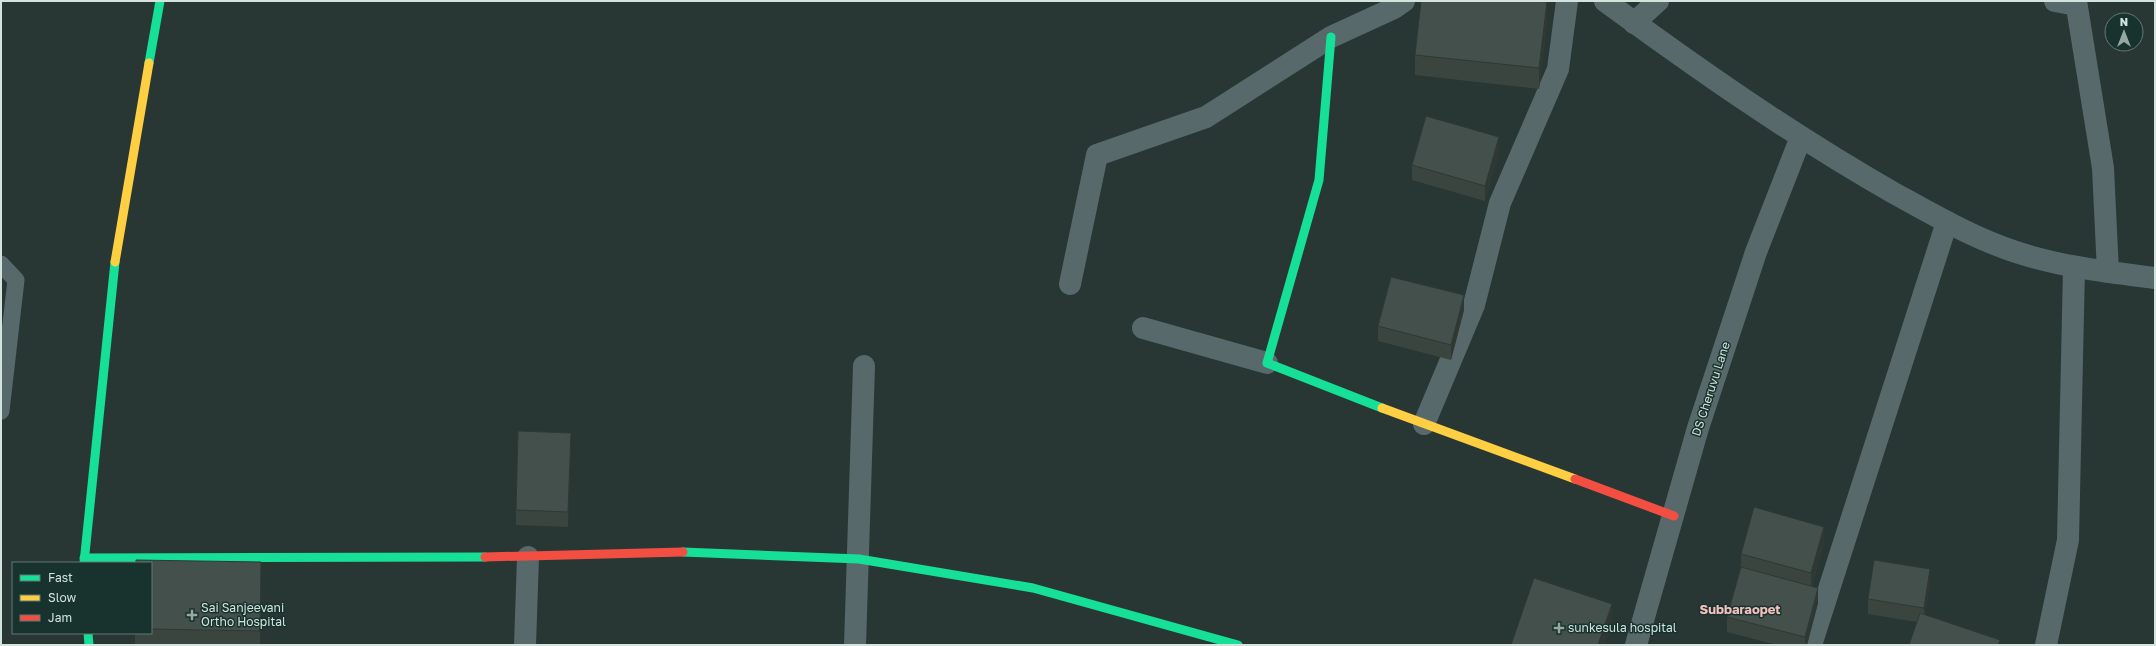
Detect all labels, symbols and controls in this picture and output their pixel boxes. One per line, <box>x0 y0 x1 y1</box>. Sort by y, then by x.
north arrow <box>2104 12 2144 52</box>
text: N <box>2120 15 2128 28</box>
street label: DS Cheruvu Lane <box>1688 340 1733 438</box>
legend <box>12 562 152 634</box>
text: Fast <box>48 570 73 585</box>
text: Slow <box>48 590 76 605</box>
place label: Sai Sanjeevani Ortho Hospital <box>201 600 286 629</box>
district label: Subbaraopet <box>1700 601 1781 617</box>
marker: Sai Sanjeevani Ortho Hospital <box>186 609 198 621</box>
text: Jam <box>48 610 72 625</box>
place label: sunkesula hospital <box>1568 620 1677 635</box>
marker: sunkesula hospital <box>1553 622 1565 634</box>

